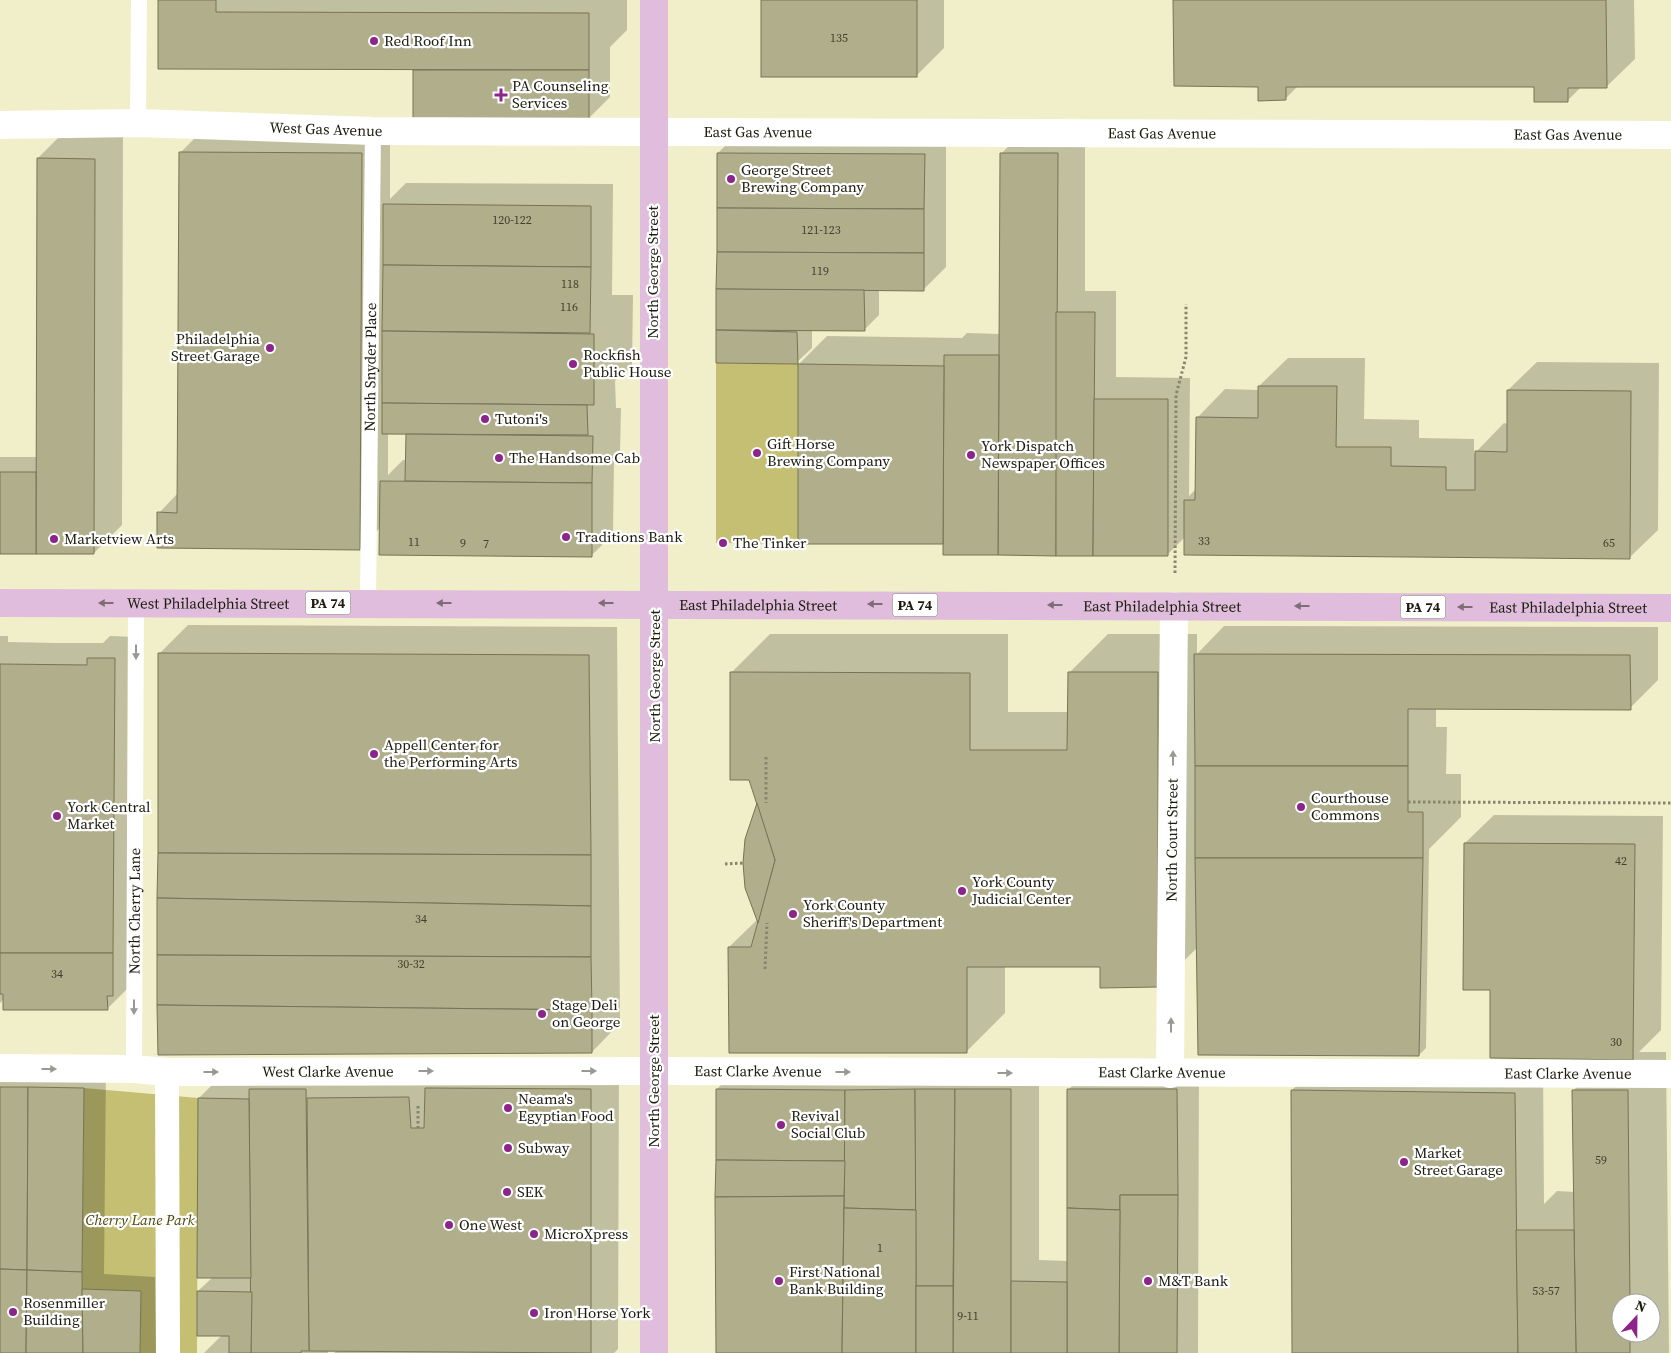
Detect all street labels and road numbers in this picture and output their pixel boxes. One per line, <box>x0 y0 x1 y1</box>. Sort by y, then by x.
street label: West Gas Avenue <box>269 116 383 141</box>
street label: East Gas Avenue <box>703 121 813 142</box>
street label: East Gas Avenue <box>1107 122 1217 144</box>
street label: East Gas Avenue <box>1513 124 1623 145</box>
street label: North George Street <box>642 205 663 338</box>
street label: North Snyder Place <box>359 302 381 431</box>
street label: West Philadelphia Street <box>127 592 289 614</box>
road number: PA 74 <box>306 592 350 614</box>
street label: East Philadelphia Street <box>679 594 837 616</box>
road number: PA 74 <box>892 594 938 616</box>
street label: East Philadelphia Street <box>1083 595 1241 617</box>
road number: PA 74 <box>1400 596 1446 618</box>
street label: East Philadelphia Street <box>1489 596 1647 618</box>
street label: North George Street <box>644 609 665 742</box>
street label: North Court Street <box>1160 778 1183 902</box>
street label: North Cherry Lane <box>123 847 145 974</box>
street label: North George Street <box>643 1014 664 1147</box>
street label: East Clarke Avenue <box>694 1060 822 1081</box>
street label: West Clarke Avenue <box>262 1061 394 1082</box>
street label: East Clarke Avenue <box>1098 1061 1226 1083</box>
street label: East Clarke Avenue <box>1504 1063 1632 1084</box>

